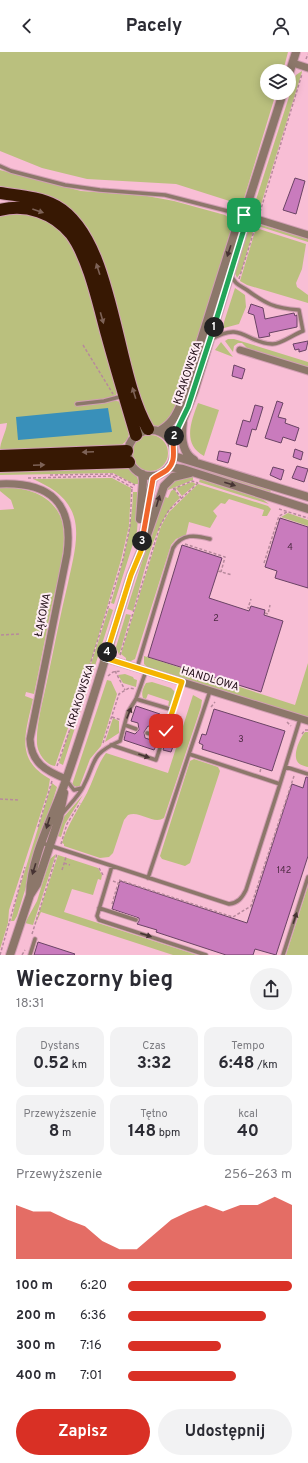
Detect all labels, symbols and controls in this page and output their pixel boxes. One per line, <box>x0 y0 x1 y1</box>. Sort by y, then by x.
icon: back <box>16 15 38 37</box>
text: Pacely <box>126 15 182 38</box>
icon: person <box>270 15 292 37</box>
map controls <box>260 64 296 100</box>
button: layers <box>260 64 296 100</box>
pin <box>227 198 261 232</box>
icon: arrive <box>233 204 255 226</box>
one-way arrow <box>33 209 45 215</box>
one-way arrow <box>226 245 232 257</box>
one-way arrow <box>95 262 101 274</box>
one-way arrow <box>99 312 105 324</box>
pin: 1 <box>204 317 224 337</box>
text: 1 <box>212 320 216 334</box>
street label: KRAKOWSKA <box>171 339 205 407</box>
one-way arrow <box>131 387 137 399</box>
pin: 2 <box>164 426 184 446</box>
text: 2 <box>171 429 177 443</box>
one-way arrow <box>82 449 94 456</box>
one-way arrow <box>33 462 46 468</box>
one-way arrow <box>224 481 236 487</box>
one-way arrow <box>155 495 161 507</box>
pin: 3 <box>132 531 152 551</box>
text: 3 <box>139 534 145 548</box>
house number: 4 <box>287 542 293 553</box>
street label: ŁĄKOWA <box>32 592 54 638</box>
house number: 2 <box>213 613 219 624</box>
pin: 4 <box>97 642 117 662</box>
text: 4 <box>103 645 111 659</box>
street label: KRAKOWSKA <box>64 662 98 730</box>
street label: HANDLOWA <box>179 664 241 694</box>
one-way arrow <box>126 708 132 719</box>
pin <box>149 714 183 748</box>
icon: check <box>155 720 177 742</box>
house number: 3 <box>238 734 244 745</box>
one-way arrow <box>139 753 151 759</box>
one-way arrow <box>45 818 51 830</box>
one-way arrow <box>31 863 37 875</box>
house number: 142 <box>277 865 291 876</box>
one-way arrow <box>292 912 298 924</box>
one-way arrow <box>140 933 152 939</box>
text: Wieczorny bieg <box>16 967 173 994</box>
button: share <box>250 968 292 1010</box>
text: 18:31 <box>16 996 44 1012</box>
text: Dystans <box>40 1039 80 1053</box>
text: Czas <box>142 1039 166 1053</box>
text: Tempo <box>231 1039 265 1053</box>
text: 0.52 <box>33 1053 69 1075</box>
text: 3:32 <box>137 1053 171 1075</box>
text: 6:48 <box>218 1053 255 1075</box>
text: km <box>69 1058 87 1072</box>
text: /km <box>255 1058 278 1072</box>
text: Przewyższenie <box>23 1107 97 1121</box>
text: Tętno <box>140 1107 168 1121</box>
text: kcal <box>238 1107 258 1121</box>
text: 8 <box>49 1121 59 1143</box>
text: 148 <box>128 1121 156 1143</box>
text: 40 <box>237 1121 259 1143</box>
text: m <box>59 1126 71 1140</box>
text: bpm <box>156 1126 180 1140</box>
text: Przewyższenie <box>16 1167 102 1183</box>
text: 256–263 m <box>224 1167 292 1183</box>
text: 100 m <box>16 1278 53 1294</box>
text: 6:20 <box>80 1278 107 1294</box>
text: 200 m <box>16 1308 56 1324</box>
text: 6:36 <box>80 1308 106 1324</box>
text: 300 m <box>16 1338 55 1354</box>
text: 7:16 <box>80 1338 102 1354</box>
text: 400 m <box>16 1368 56 1384</box>
text: 7:01 <box>80 1368 102 1384</box>
button: Zapisz <box>16 1409 150 1455</box>
button: Udostępnij <box>158 1409 292 1455</box>

